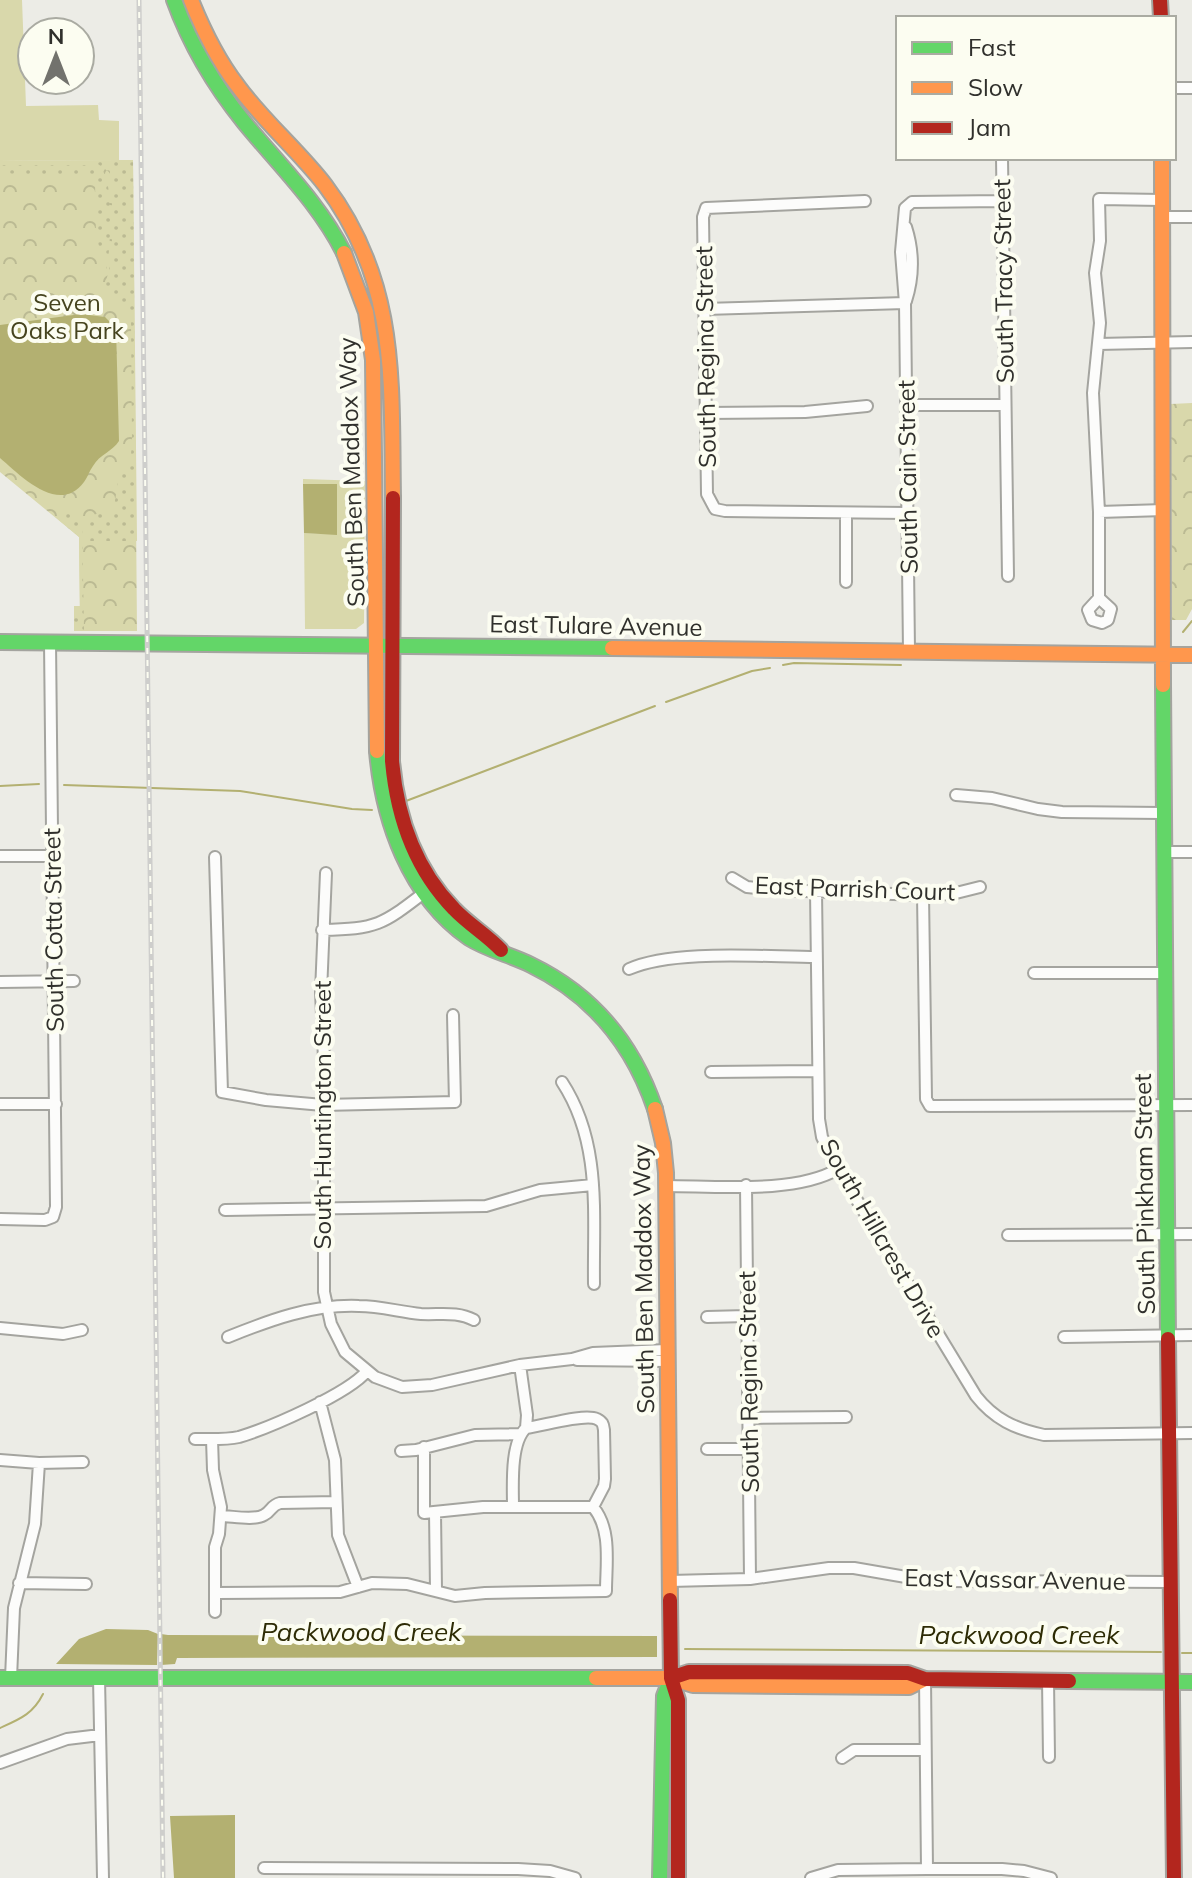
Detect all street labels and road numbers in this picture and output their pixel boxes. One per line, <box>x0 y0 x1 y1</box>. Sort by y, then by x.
street label: South Tracy Street <box>986 179 1020 383</box>
street label: South Regina Street <box>688 246 722 468</box>
street label: South Ben Maddox Way <box>331 337 371 607</box>
street label: South Cain Street <box>890 380 924 574</box>
street label: East Tulare Avenue <box>489 608 703 642</box>
street label: South Cotta Street <box>36 828 70 1032</box>
street label: East Parrish Court <box>754 870 956 906</box>
street label: South Huntington Street <box>307 981 337 1249</box>
street label: South Pinkham Street <box>1127 1073 1161 1315</box>
street label: South Hillcrest Drive <box>814 1133 952 1343</box>
street label: South Ben Maddox Way <box>626 1144 660 1414</box>
street label: South Regina Street <box>731 1271 765 1493</box>
street label: East Vassar Avenue <box>904 1562 1126 1596</box>

